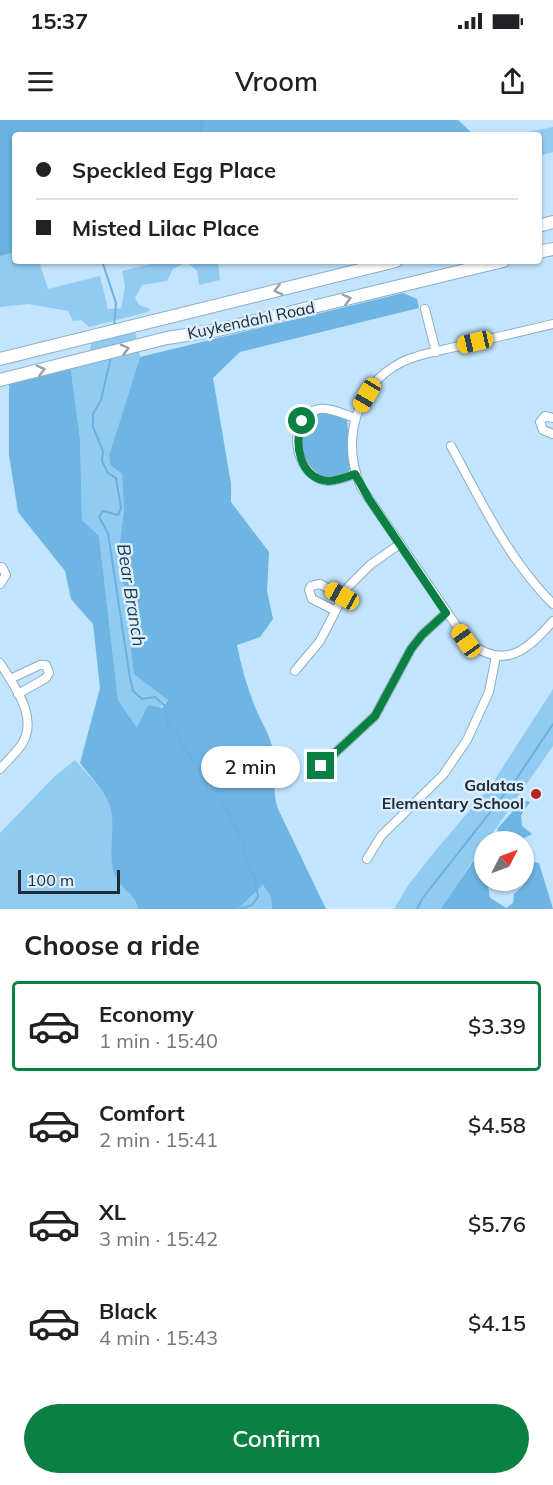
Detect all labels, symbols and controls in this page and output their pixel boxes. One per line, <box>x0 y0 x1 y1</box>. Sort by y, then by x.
text: 15:37 <box>30 7 88 35</box>
text: Vroom <box>235 64 318 98</box>
icon: menu <box>24 65 57 98</box>
icon: share <box>496 65 529 98</box>
text: Speckled Egg Place <box>72 156 276 184</box>
text: Misted Lilac Place <box>72 214 259 242</box>
one-way arrow <box>273 282 283 295</box>
one-way arrow <box>342 293 352 306</box>
street label: Kuykendahl Road <box>186 297 316 343</box>
car <box>455 329 495 355</box>
one-way arrow <box>119 343 129 356</box>
one-way arrow <box>36 364 46 377</box>
car <box>350 375 384 415</box>
route start <box>288 407 315 434</box>
water label: Bear Branch <box>112 542 151 648</box>
car <box>322 579 362 613</box>
car <box>448 621 484 661</box>
callout: 2 min <box>201 745 300 787</box>
route end <box>307 752 334 779</box>
text: 2 min <box>225 754 276 779</box>
place label: Galatas Elementary School <box>382 775 524 813</box>
marker: Galatas Elementary School <box>529 787 543 801</box>
north arrow <box>474 831 534 891</box>
map controls <box>474 831 534 891</box>
scale bar <box>18 867 120 894</box>
text: 100 m <box>27 870 74 890</box>
text: Choose a ride <box>24 928 200 962</box>
icon: car <box>27 999 81 1053</box>
text: Economy <box>99 1000 194 1028</box>
text: $3.39 <box>468 1012 526 1040</box>
text: 1 min · 15:40 <box>99 1028 218 1053</box>
icon: car <box>27 1098 81 1152</box>
text: Comfort <box>99 1099 185 1127</box>
text: $4.58 <box>468 1111 526 1139</box>
text: 2 min · 15:41 <box>99 1127 218 1152</box>
icon: car <box>27 1197 81 1251</box>
text: XL <box>99 1198 126 1226</box>
text: $5.76 <box>468 1210 526 1238</box>
text: 3 min · 15:42 <box>99 1226 218 1251</box>
icon: car <box>27 1296 81 1350</box>
text: Black <box>99 1297 157 1325</box>
text: $4.15 <box>468 1309 526 1337</box>
text: 4 min · 15:43 <box>99 1325 218 1350</box>
button: Confirm <box>24 1404 529 1473</box>

